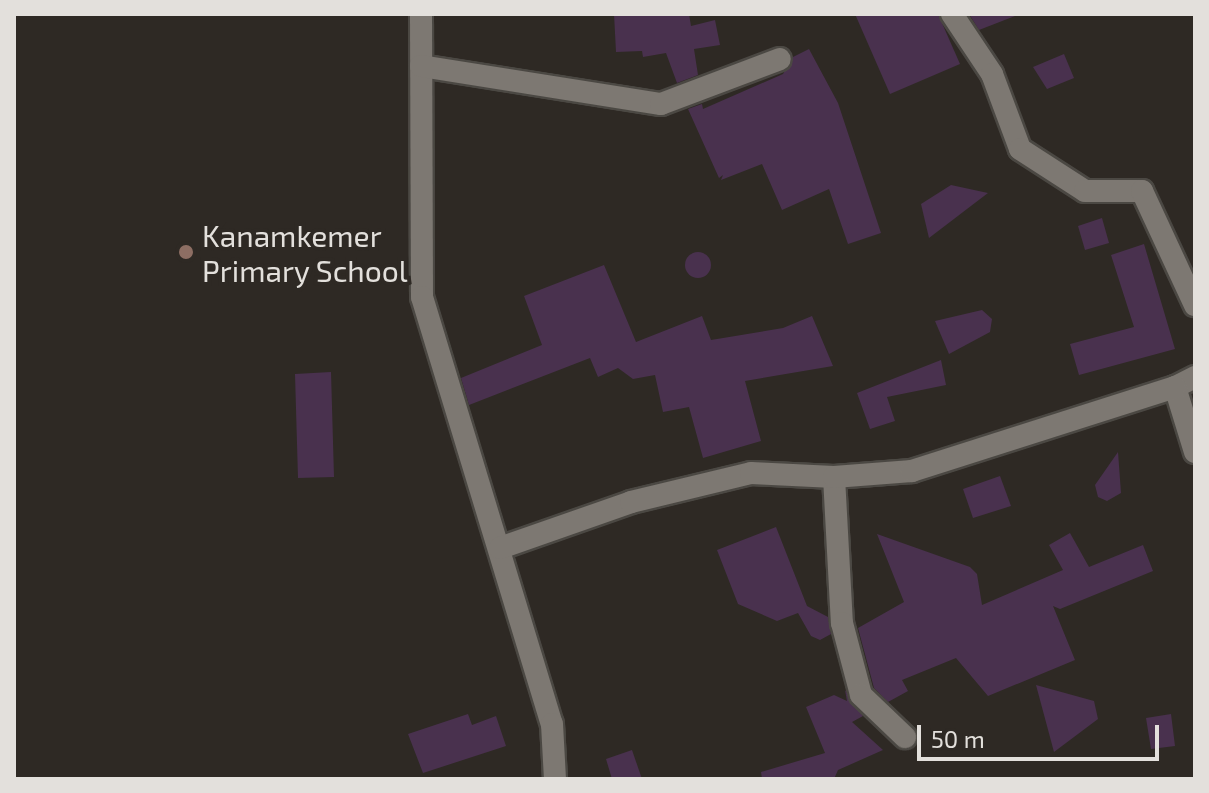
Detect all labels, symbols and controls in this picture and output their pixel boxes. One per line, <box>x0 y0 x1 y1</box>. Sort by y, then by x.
place label: Kanamkemer Primary School <box>202 217 408 288</box>
marker: Kanamkemer Primary School <box>177 243 195 261</box>
scale bar <box>921 709 1163 759</box>
text: 50 m <box>931 724 985 753</box>

